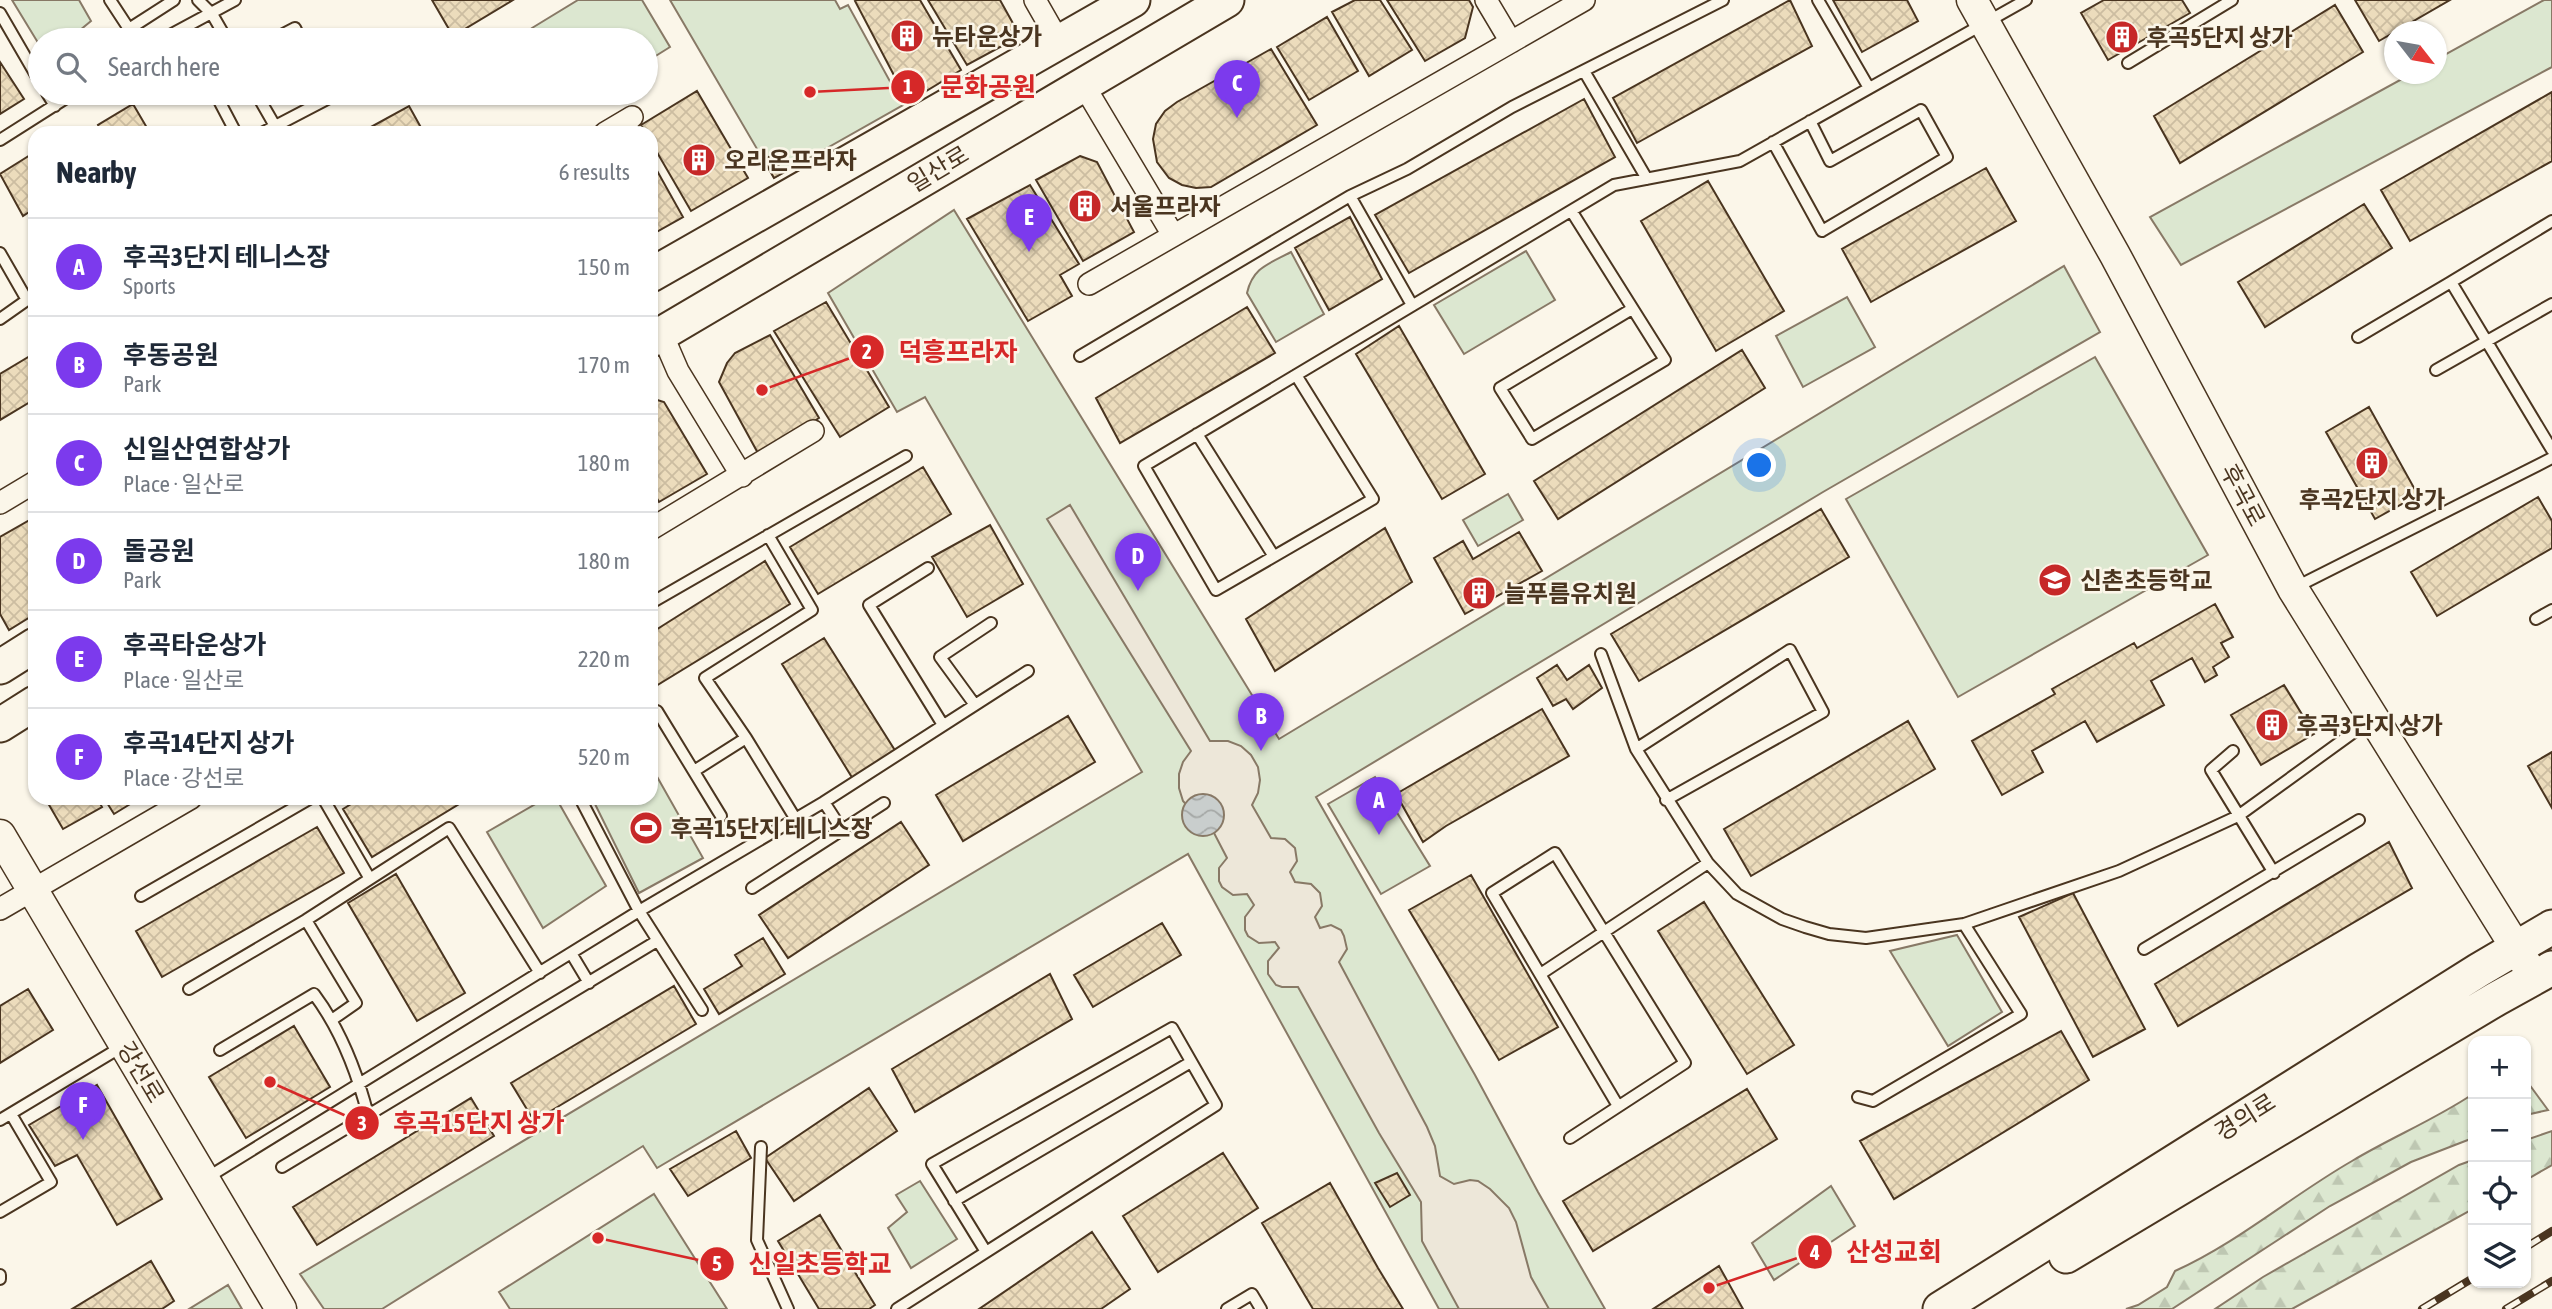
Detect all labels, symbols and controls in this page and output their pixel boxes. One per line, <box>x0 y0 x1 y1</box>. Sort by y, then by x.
building icon: 뉴타운상가 <box>888 17 926 55</box>
building icon: 후곡5단지 상가 <box>2103 18 2141 56</box>
north arrow <box>2384 21 2447 84</box>
place label: 뉴타운상가 <box>932 23 1042 50</box>
place label: 후곡5단지 상가 <box>2146 24 2293 51</box>
search box <box>28 28 658 105</box>
icon: search <box>52 48 90 86</box>
text: Search here <box>108 52 220 82</box>
pin: C <box>1214 60 1260 118</box>
callout: 문화공원 <box>891 63 1050 110</box>
text: 문화공원 <box>940 72 1036 102</box>
text: 1 <box>903 74 913 98</box>
street label: 일산로 <box>903 140 973 198</box>
building icon: 오리온프라자 <box>680 141 718 179</box>
place label: 오리온프라자 <box>724 147 856 174</box>
text: Nearby <box>56 155 136 189</box>
text: 6 results <box>559 159 630 185</box>
building icon: 서울프라자 <box>1066 187 1104 225</box>
place label: 서울프라자 <box>1110 193 1220 220</box>
pin: E <box>1006 194 1052 252</box>
text: 후곡3단지 테니스장 <box>123 242 330 272</box>
text: A <box>73 254 85 280</box>
text: 150 m <box>578 254 630 280</box>
text: Sports <box>123 273 176 299</box>
callout: 덕흥프라자 <box>849 328 1032 375</box>
text: 덕흥프라자 <box>898 337 1018 367</box>
text: 2 <box>862 339 872 363</box>
text: 후동공원 <box>123 340 219 370</box>
text: B <box>74 352 84 378</box>
text: 170 m <box>578 352 630 378</box>
text: Park <box>123 371 161 397</box>
text: 신일산연합상가 <box>123 434 290 464</box>
building icon: 후곡2단지 상가 <box>2353 444 2391 482</box>
your location <box>1742 448 1776 482</box>
text: C <box>74 450 84 476</box>
text: 180 m <box>578 450 630 476</box>
street label: 후곡로 <box>2216 459 2270 531</box>
text: Place · 일산로 <box>123 471 245 497</box>
place label: 후곡2단지 상가 <box>2298 486 2446 513</box>
pin: D <box>1115 533 1161 591</box>
text: 돌공원 <box>123 536 195 566</box>
text: D <box>73 548 85 574</box>
text: 180 m <box>578 548 630 574</box>
school or university icon: 신촌초등학교 <box>2036 561 2074 599</box>
text: Park <box>123 567 161 593</box>
place label: 신촌초등학교 <box>2080 567 2212 594</box>
building icon: 늘푸름유치원 <box>1460 574 1498 612</box>
place label: 늘푸름유치원 <box>1504 580 1636 607</box>
text: 후곡타운상가 <box>123 630 267 660</box>
text: E <box>74 646 84 672</box>
text: 220 m <box>578 646 630 672</box>
text: Place · 일산로 <box>123 667 245 693</box>
pin: B <box>1238 693 1284 751</box>
building icon: 후곡3단지 상가 <box>2253 706 2291 744</box>
place label: 후곡3단지 상가 <box>2296 712 2443 739</box>
text: 후곡14단지 상가 <box>123 728 295 758</box>
text: F <box>74 744 84 770</box>
text: 520 m <box>578 744 630 770</box>
text: Place · 강선로 <box>123 765 245 791</box>
pin: A <box>1356 777 1402 835</box>
sports icon: 후곡15단지 테니스장 <box>627 809 665 847</box>
place label: 후곡15단지 테니스장 <box>670 815 873 842</box>
map controls <box>2468 1036 2531 1288</box>
button: + <box>2468 1036 2531 1099</box>
street label: 강선로 <box>112 1037 170 1107</box>
pin: F <box>60 1082 106 1140</box>
street label: 경의로 <box>2210 1088 2280 1146</box>
button: − <box>2468 1099 2531 1162</box>
callout: 후곡15단지 상가 <box>344 1100 579 1147</box>
text: 후곡15단지 상가 <box>393 1108 565 1138</box>
text: 3 <box>357 1111 367 1135</box>
button: locate <box>2468 1162 2531 1225</box>
button: layers <box>2468 1225 2531 1288</box>
callout: 산성교회 <box>1797 1229 1956 1276</box>
text: 산성교회 <box>1846 1237 1942 1267</box>
callout: 신일초등학교 <box>700 1240 906 1287</box>
text: 4 <box>1809 1240 1820 1264</box>
text: 신일초등학교 <box>748 1249 892 1279</box>
text: 5 <box>712 1251 722 1275</box>

